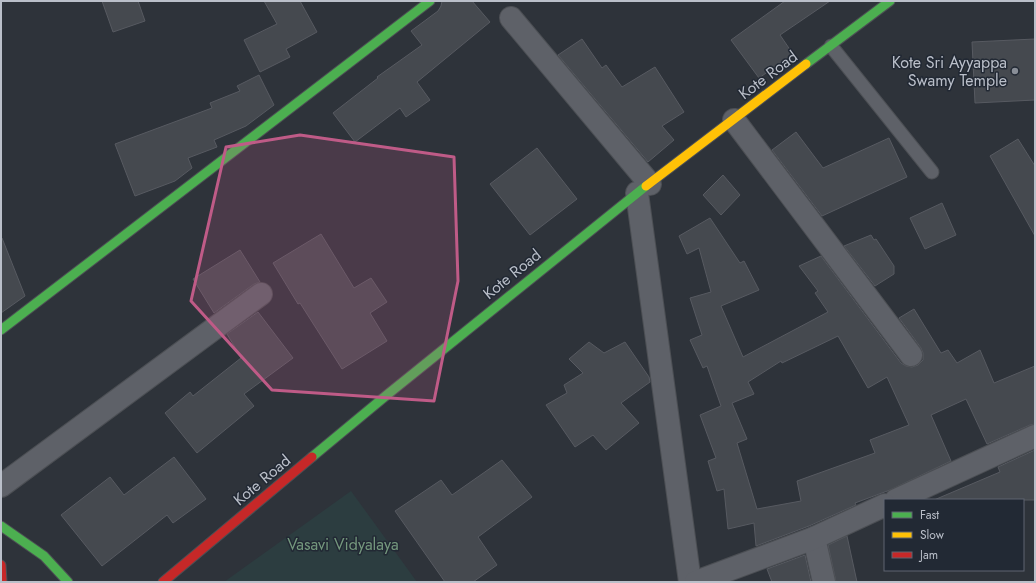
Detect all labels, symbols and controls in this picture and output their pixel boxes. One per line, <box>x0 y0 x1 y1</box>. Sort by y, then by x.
street label: Kote Road <box>734 45 802 105</box>
place label: Kote Sri Ayyappa Swamy Temple <box>892 51 1007 92</box>
marker: Kote Sri Ayyappa Swamy Temple <box>1010 66 1020 76</box>
street label: Kote Road <box>478 243 546 305</box>
street label: Kote Road <box>228 449 296 511</box>
legend <box>884 499 1024 571</box>
text: Fast <box>920 506 939 524</box>
text: Slow <box>920 526 945 544</box>
park label: Vasavi Vidyalaya <box>287 533 399 556</box>
text: Jam <box>918 546 938 564</box>

